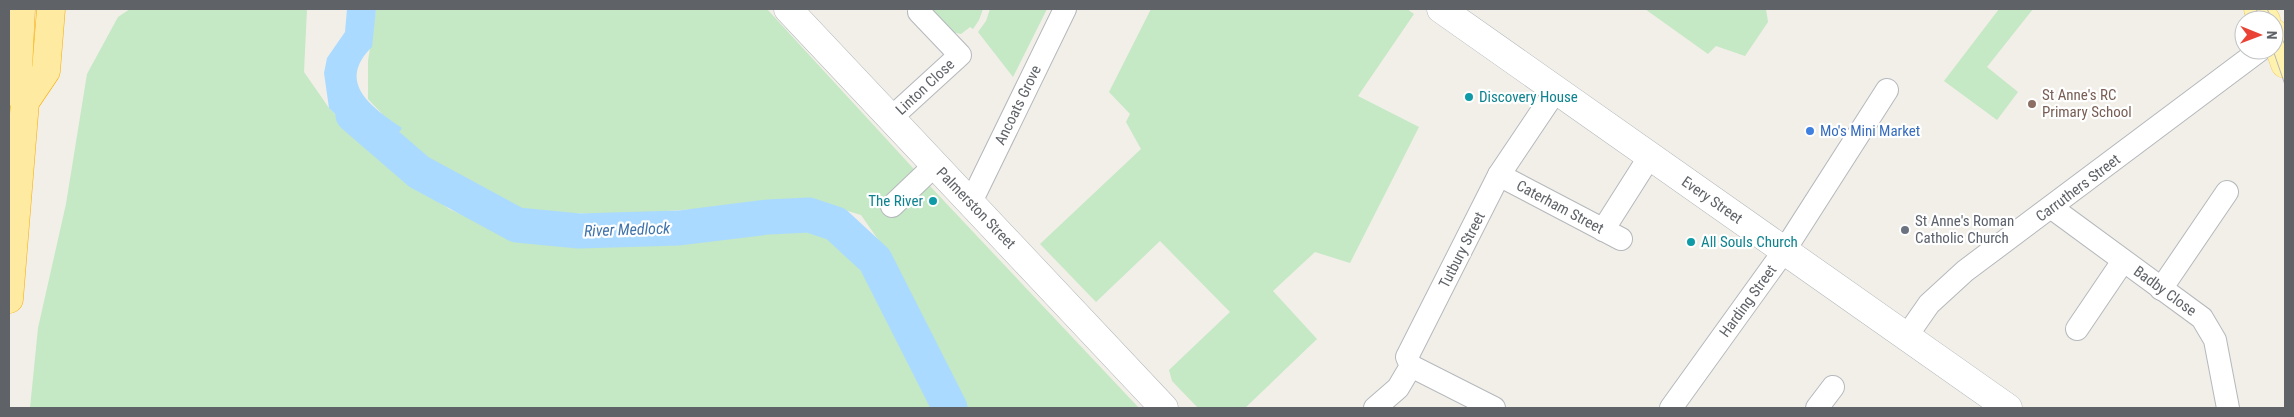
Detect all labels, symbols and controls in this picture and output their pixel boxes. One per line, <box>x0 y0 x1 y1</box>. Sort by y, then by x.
north arrow <box>2234 10 2284 60</box>
text: N <box>2264 31 2280 40</box>
street label: Linton Close <box>892 55 958 119</box>
street label: Ancoats Grove <box>991 62 1045 148</box>
place label: St Anne's RC Primary School <box>2042 86 2132 121</box>
place label: Discovery House <box>1479 88 1578 106</box>
marker: Discovery House <box>1463 91 1475 103</box>
marker: St Anne's RC Primary School <box>2026 98 2038 110</box>
place label: Mo's Mini Market <box>1820 122 1920 140</box>
marker: Mo's Mini Market <box>1804 125 1816 137</box>
street label: Carruthers Street <box>2032 150 2124 226</box>
street label: Palmerston Street <box>933 164 1019 252</box>
street label: Every Street <box>1678 173 1746 227</box>
street label: Caterham Street <box>1513 177 1607 237</box>
place label: The River <box>868 192 923 210</box>
marker: The River <box>927 195 939 207</box>
street label: Tutbury Street <box>1435 209 1489 291</box>
place label: St Anne's Roman Catholic Church <box>1915 212 2014 247</box>
water label: River Medlock <box>584 218 671 240</box>
marker: St Anne's Roman Catholic Church <box>1899 224 1911 236</box>
place label: All Souls Church <box>1701 233 1798 251</box>
marker: All Souls Church <box>1685 236 1697 248</box>
street label: Harding Street <box>1716 261 1780 341</box>
street label: Badby Close <box>2130 262 2200 320</box>

